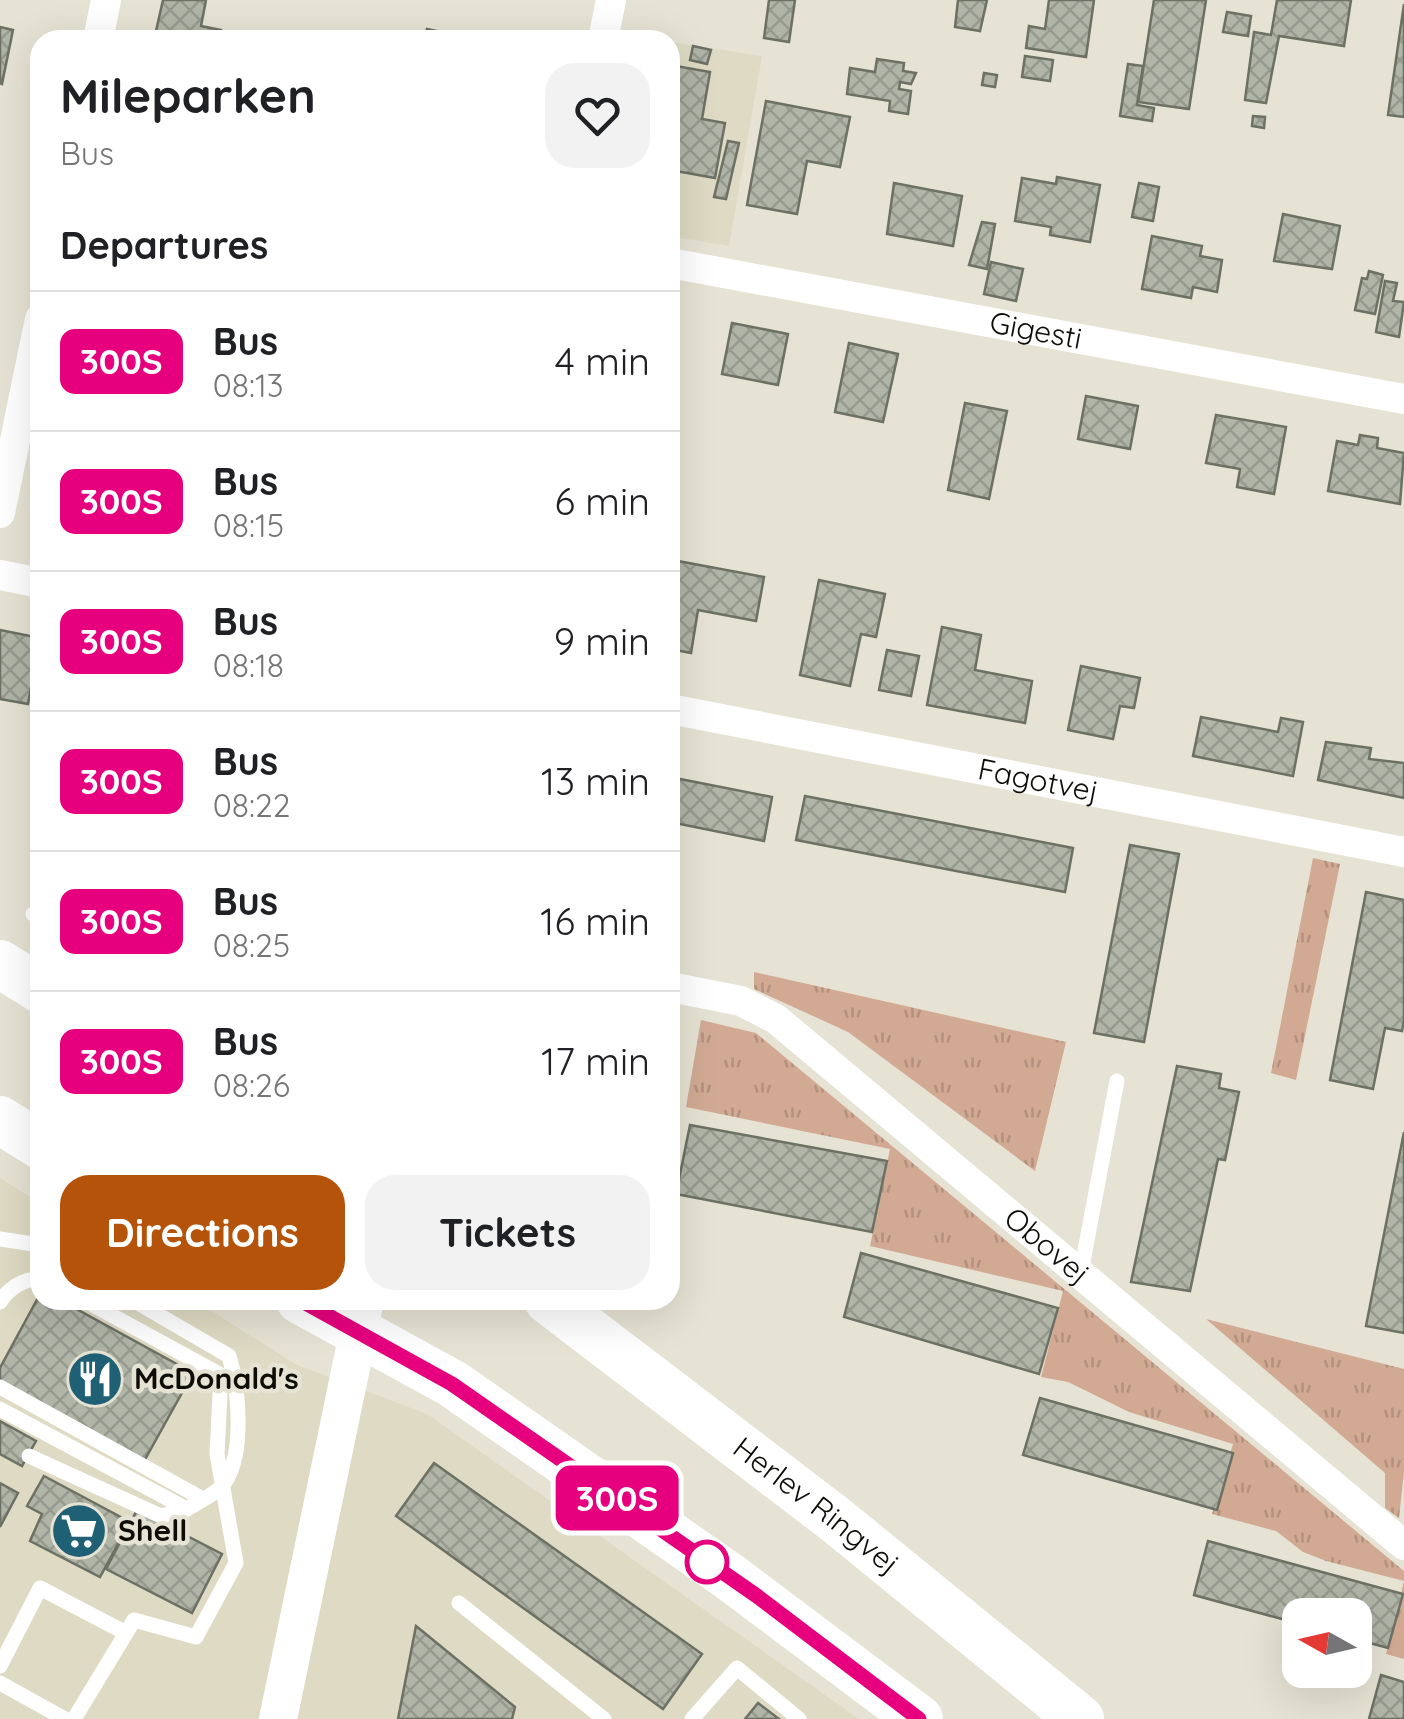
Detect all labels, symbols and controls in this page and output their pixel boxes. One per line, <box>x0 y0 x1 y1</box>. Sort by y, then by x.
button: heart <box>545 63 650 168</box>
text: Mileparken <box>60 65 316 125</box>
text: Bus <box>60 133 114 173</box>
text: Departures <box>60 221 268 269</box>
street label: Gigesti <box>987 303 1085 357</box>
text: Bus <box>213 317 278 365</box>
text: 4 min <box>555 337 650 385</box>
text: 300S <box>80 339 163 383</box>
text: 08:13 <box>213 365 284 405</box>
text: Bus <box>213 457 278 505</box>
text: 6 min <box>554 477 650 525</box>
text: 300S <box>80 479 163 523</box>
text: 08:15 <box>213 505 284 545</box>
text: Bus <box>213 597 278 645</box>
text: 9 min <box>554 617 650 665</box>
text: 300S <box>80 619 163 663</box>
text: 08:18 <box>213 645 284 685</box>
text: Bus <box>213 737 278 785</box>
street label: Fagotvej <box>975 749 1102 810</box>
text: 13 min <box>541 757 650 805</box>
text: 300S <box>80 759 163 803</box>
text: 08:22 <box>213 785 290 825</box>
text: Bus <box>213 877 278 925</box>
text: 16 min <box>540 897 650 945</box>
text: 300S <box>80 899 163 943</box>
text: 08:25 <box>213 925 290 965</box>
text: Bus <box>213 1017 278 1065</box>
text: 17 min <box>541 1037 650 1085</box>
text: 300S <box>80 1039 163 1083</box>
text: 08:26 <box>213 1065 290 1105</box>
button: Directions <box>60 1175 345 1290</box>
button: Tickets <box>365 1175 650 1290</box>
street label: Obovej <box>997 1198 1098 1292</box>
restaurant icon: McDonald's <box>65 1349 125 1409</box>
place label: McDonald's <box>134 1359 299 1397</box>
street label: Herlev Ringvej <box>726 1428 908 1582</box>
line badge: 300S <box>547 1466 687 1530</box>
text: 300S <box>576 1476 658 1520</box>
supermarket icon: Shell <box>49 1501 109 1561</box>
place label: Shell <box>118 1511 187 1549</box>
unlabelled marker <box>686 1541 728 1583</box>
north arrow <box>1282 1598 1372 1688</box>
map controls <box>1282 1598 1372 1688</box>

